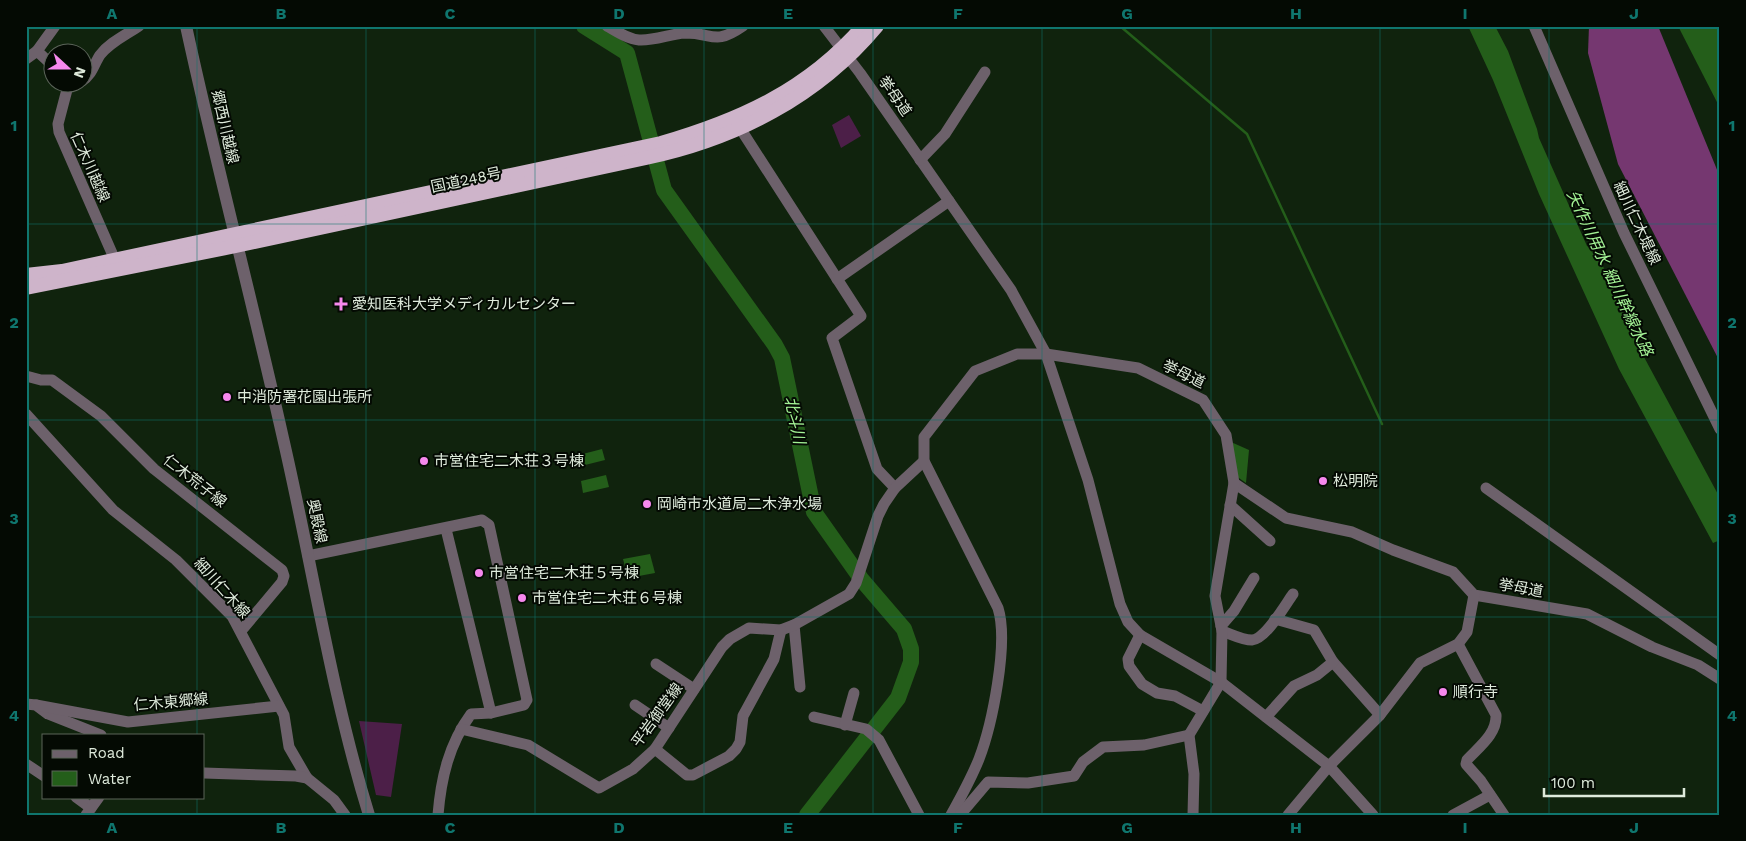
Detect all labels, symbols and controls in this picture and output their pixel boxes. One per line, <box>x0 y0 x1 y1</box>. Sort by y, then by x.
text: A <box>107 4 118 23</box>
text: B <box>276 4 287 23</box>
text: C <box>445 4 456 23</box>
text: D <box>613 4 625 23</box>
text: E <box>783 4 793 23</box>
text: F <box>953 4 963 23</box>
text: G <box>1121 4 1133 23</box>
text: H <box>1290 4 1302 23</box>
text: I <box>1462 4 1468 23</box>
text: J <box>1629 4 1639 23</box>
north arrow <box>42 42 92 92</box>
text: N <box>71 65 89 80</box>
street label: 挙母道 <box>875 72 915 120</box>
street label: 郷西川越線 <box>208 88 242 166</box>
text: 1 <box>11 116 17 135</box>
text: 1 <box>1729 116 1735 135</box>
street label: 仁木川越線 <box>67 129 113 205</box>
street label: 国道248号 <box>429 164 503 196</box>
street label: 細川仁木堤線 <box>1610 178 1664 268</box>
water label: 矢作川用水 細川幹線水路 <box>1563 187 1658 361</box>
place label: 愛知医科大学メディカルセンター <box>352 295 576 313</box>
marker: 愛知医科大学メディカルセンター <box>334 297 348 311</box>
text: 2 <box>9 313 19 332</box>
text: 2 <box>1727 313 1737 332</box>
street label: 挙母道 <box>1160 356 1208 392</box>
place label: 中消防署花園出張所 <box>237 388 372 406</box>
marker: 中消防署花園出張所 <box>221 391 233 403</box>
water label: 北斗川 <box>781 395 810 447</box>
street label: 仁木荒子線 <box>160 451 230 511</box>
place label: 市営住宅二木荘３号棟 <box>434 452 584 470</box>
marker: 市営住宅二木荘３号棟 <box>418 455 430 467</box>
place label: 松明院 <box>1333 472 1378 490</box>
marker: 松明院 <box>1317 475 1329 487</box>
place label: 岡崎市水道局二木浄水場 <box>657 495 822 513</box>
street label: 奥殿線 <box>304 497 330 545</box>
marker: 岡崎市水道局二木浄水場 <box>641 498 653 510</box>
text: 3 <box>9 509 19 528</box>
text: 3 <box>1727 509 1737 528</box>
street label: 細川仁木線 <box>190 554 254 622</box>
place label: 市営住宅二木荘５号棟 <box>489 564 639 582</box>
marker: 市営住宅二木荘５号棟 <box>473 567 485 579</box>
street label: 挙母道 <box>1497 575 1545 601</box>
place label: 市営住宅二木荘６号棟 <box>532 589 682 607</box>
marker: 市営住宅二木荘６号棟 <box>516 592 528 604</box>
street label: 平岩御堂線 <box>628 679 686 751</box>
place label: 順行寺 <box>1453 683 1498 701</box>
marker: 順行寺 <box>1437 686 1449 698</box>
street label: 仁木東郷線 <box>133 690 209 714</box>
text: 4 <box>9 706 19 725</box>
text: 4 <box>1727 706 1737 725</box>
legend <box>42 734 205 798</box>
text: Road <box>88 744 125 762</box>
scale bar <box>1544 766 1684 798</box>
text: Water <box>88 770 131 788</box>
text: 100 m <box>1551 774 1595 792</box>
text: A <box>107 818 118 837</box>
text: B <box>276 818 287 837</box>
text: C <box>445 818 456 837</box>
text: D <box>613 818 625 837</box>
text: E <box>783 818 793 837</box>
text: F <box>953 818 963 837</box>
text: G <box>1121 818 1133 837</box>
text: H <box>1290 818 1302 837</box>
text: I <box>1462 818 1468 837</box>
text: J <box>1629 818 1639 837</box>

